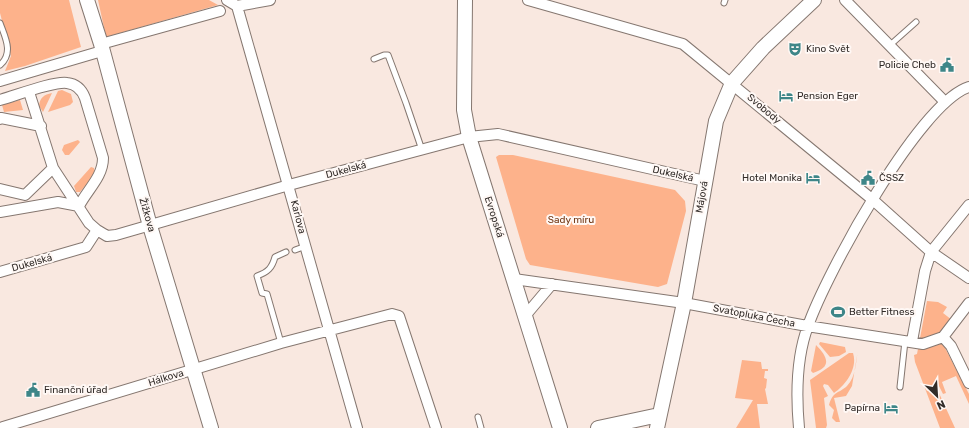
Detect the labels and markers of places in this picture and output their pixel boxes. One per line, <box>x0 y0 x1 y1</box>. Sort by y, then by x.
theatre icon: Kino Svět <box>787 41 803 57</box>
place label: Kino Svět <box>806 43 850 55</box>
public building icon: Policie Cheb <box>939 57 955 73</box>
place label: Policie Cheb <box>879 59 936 71</box>
hotel icon: Pension Eger <box>778 88 794 104</box>
place label: Pension Eger <box>797 90 858 102</box>
hotel icon: Hotel Monika <box>805 170 821 186</box>
public building icon: ČSSZ <box>860 170 876 186</box>
place label: Hotel Monika <box>742 172 802 184</box>
place label: ČSSZ <box>879 172 904 184</box>
sports icon: Better Fitness <box>830 304 846 320</box>
place label: Better Fitness <box>849 306 915 318</box>
public building icon: Finanční úřad <box>25 382 41 398</box>
place label: Finanční úřad <box>44 384 108 396</box>
hotel icon: Papírna <box>883 400 899 416</box>
place label: Papírna <box>844 402 880 414</box>

